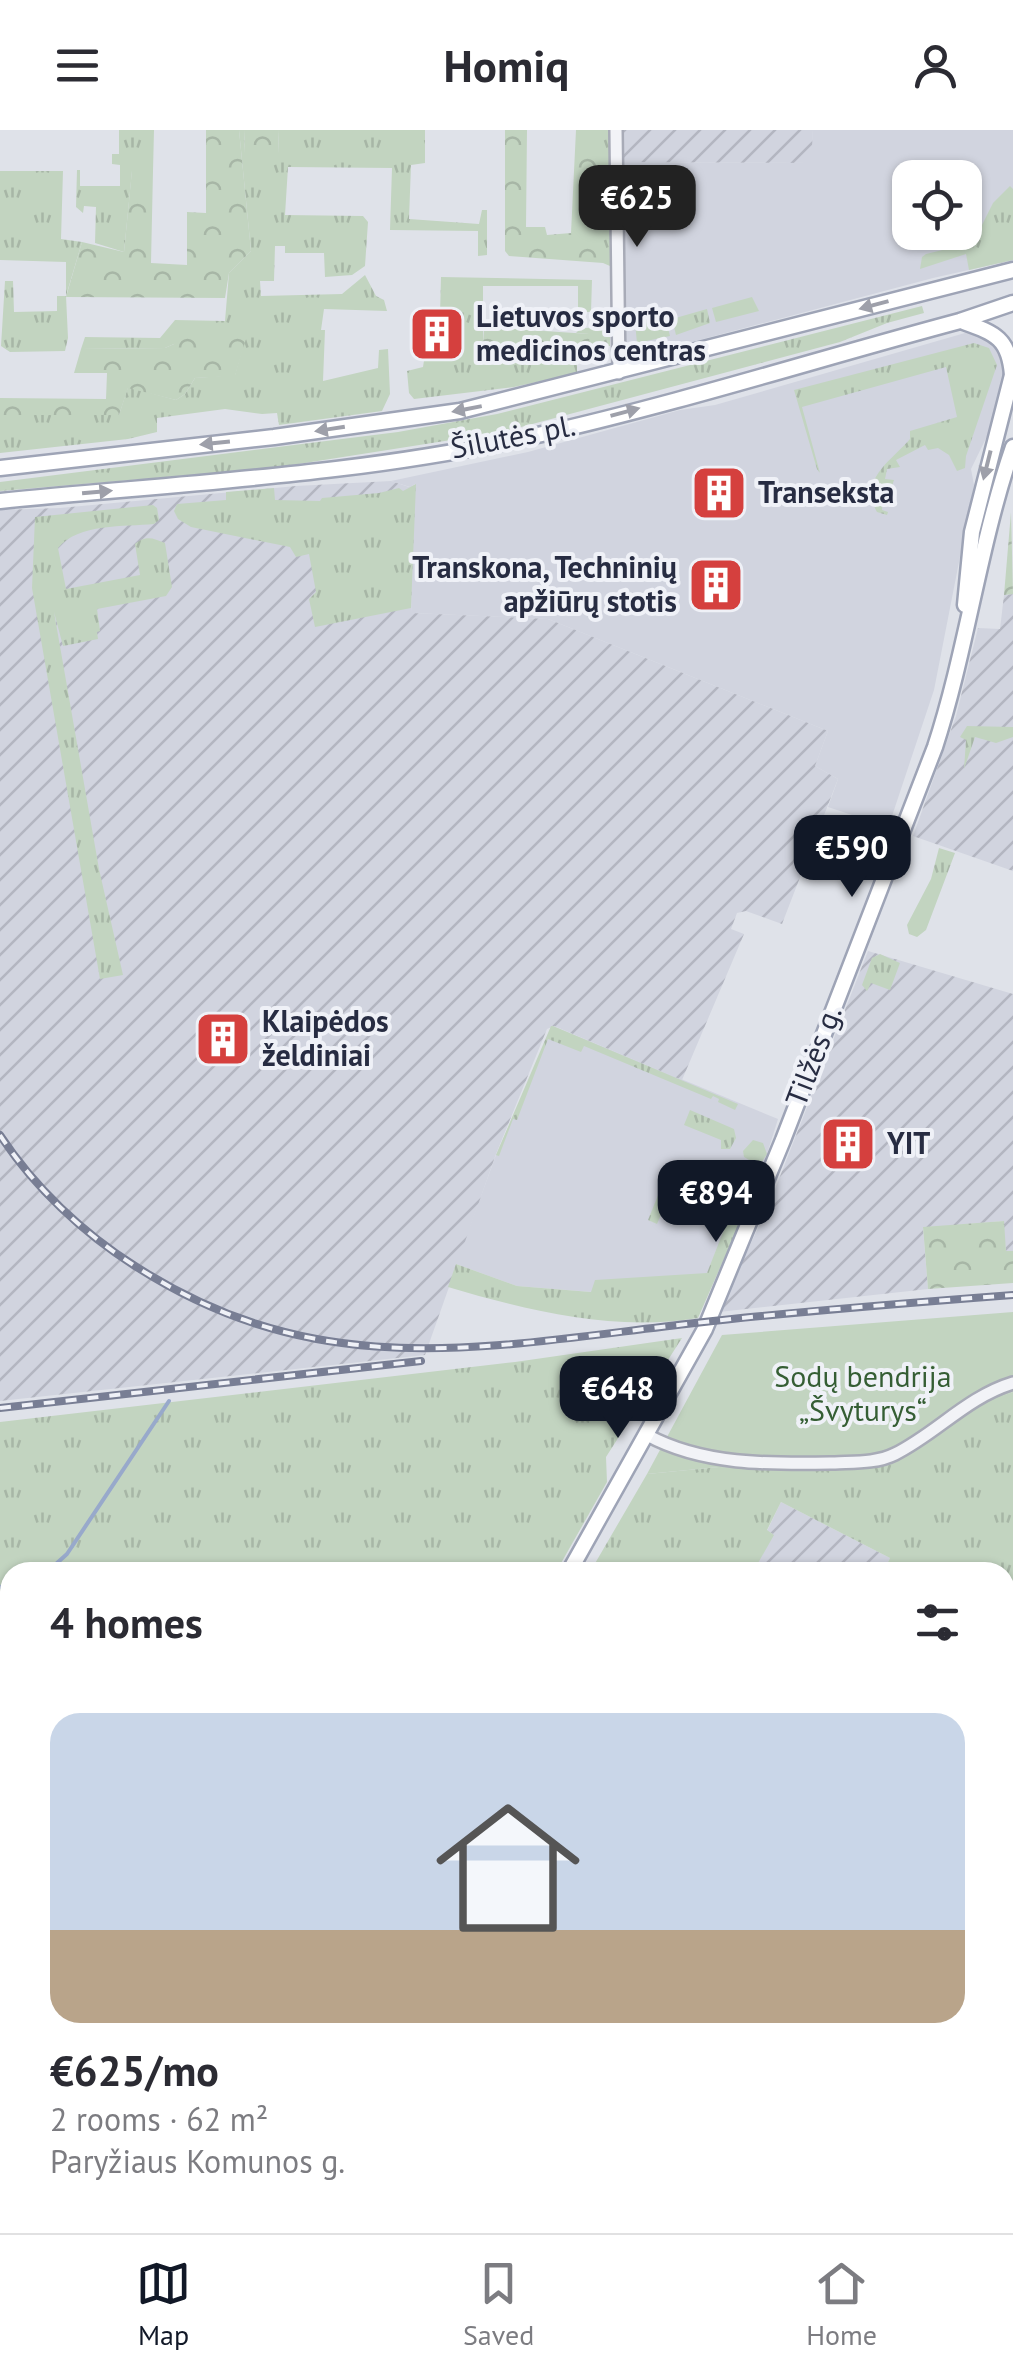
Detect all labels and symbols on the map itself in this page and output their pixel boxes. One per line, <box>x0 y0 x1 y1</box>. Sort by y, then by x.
pin: €625 <box>578 165 696 250</box>
place label: Lietuvos sporto medicinos centras <box>476 296 706 369</box>
one-way arrow <box>858 297 889 313</box>
building icon: Lietuvos sporto medicinos centras <box>407 304 467 364</box>
one-way arrow <box>451 401 482 417</box>
street label: Šilutės pl. <box>447 404 578 467</box>
one-way arrow <box>610 404 641 420</box>
one-way arrow <box>314 421 345 437</box>
one-way arrow <box>199 435 230 451</box>
one-way arrow <box>979 450 994 481</box>
building icon: Transeksta <box>689 463 749 523</box>
place label: Transeksta <box>758 472 894 511</box>
one-way arrow <box>82 484 114 500</box>
place label: Transkona, Techninių apžiūrų stotis <box>412 547 677 620</box>
building icon: Transkona, Techninių apžiūrų stotis <box>686 555 746 615</box>
pin: €590 <box>793 815 911 900</box>
street label: Tilžės g. <box>776 1000 850 1111</box>
place label: Klaipėdos želdiniai <box>262 1001 389 1074</box>
building icon: Klaipėdos želdiniai <box>193 1009 253 1069</box>
building icon: YIT <box>818 1114 878 1174</box>
place label: YIT <box>886 1123 930 1162</box>
pin: €894 <box>657 1160 775 1245</box>
pin: €648 <box>559 1356 677 1441</box>
park label: Sodų bendrija „Švyturys“ <box>774 1356 952 1429</box>

